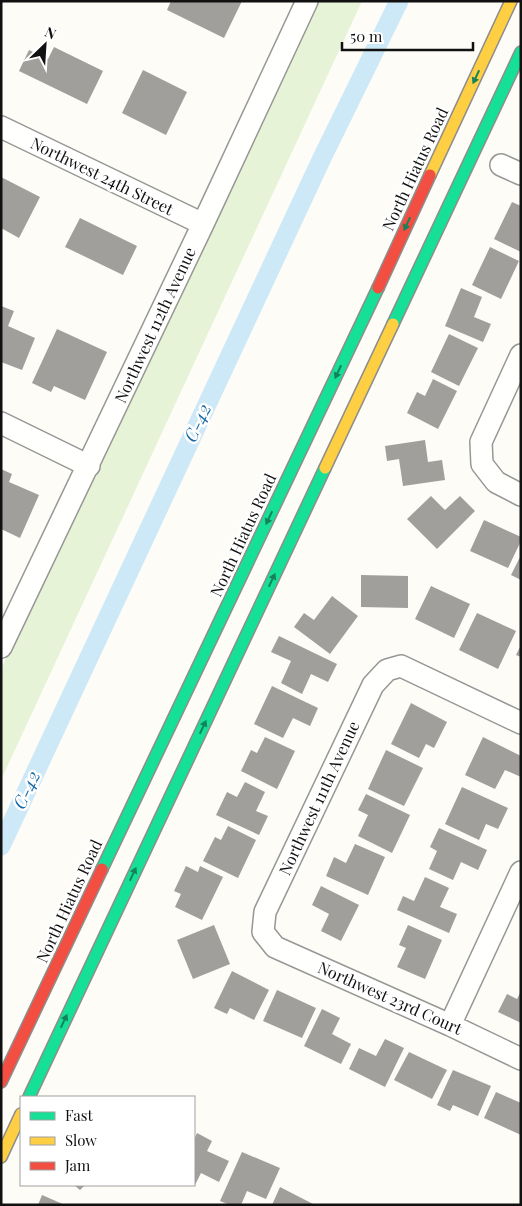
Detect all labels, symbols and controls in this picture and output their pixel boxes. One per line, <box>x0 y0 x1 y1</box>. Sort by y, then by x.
north arrow <box>20 20 70 70</box>
scale bar <box>342 20 473 52</box>
text: N <box>42 22 59 44</box>
text: 50 m <box>350 26 383 46</box>
one-way arrow <box>472 70 480 84</box>
street label: North Hiatus Road <box>377 104 452 234</box>
street label: Northwest 24th Street <box>27 132 177 219</box>
one-way arrow <box>403 217 411 231</box>
street label: Northwest 112th Avenue <box>109 244 200 406</box>
one-way arrow <box>334 365 342 379</box>
water label: C-42 <box>178 400 216 446</box>
street label: North Hiatus Road <box>205 470 280 600</box>
one-way arrow <box>264 511 272 525</box>
one-way arrow <box>268 573 276 587</box>
street label: Northwest 111th Avenue <box>274 717 364 878</box>
one-way arrow <box>199 720 207 734</box>
water label: C-42 <box>7 767 45 813</box>
street label: North Hiatus Road <box>31 836 106 966</box>
one-way arrow <box>130 867 138 881</box>
street label: Northwest 23rd Court <box>315 956 466 1039</box>
one-way arrow <box>61 1014 69 1028</box>
legend <box>20 1096 195 1186</box>
text: Fast <box>65 1105 94 1125</box>
text: Slow <box>65 1130 97 1150</box>
text: Jam <box>64 1155 91 1175</box>

